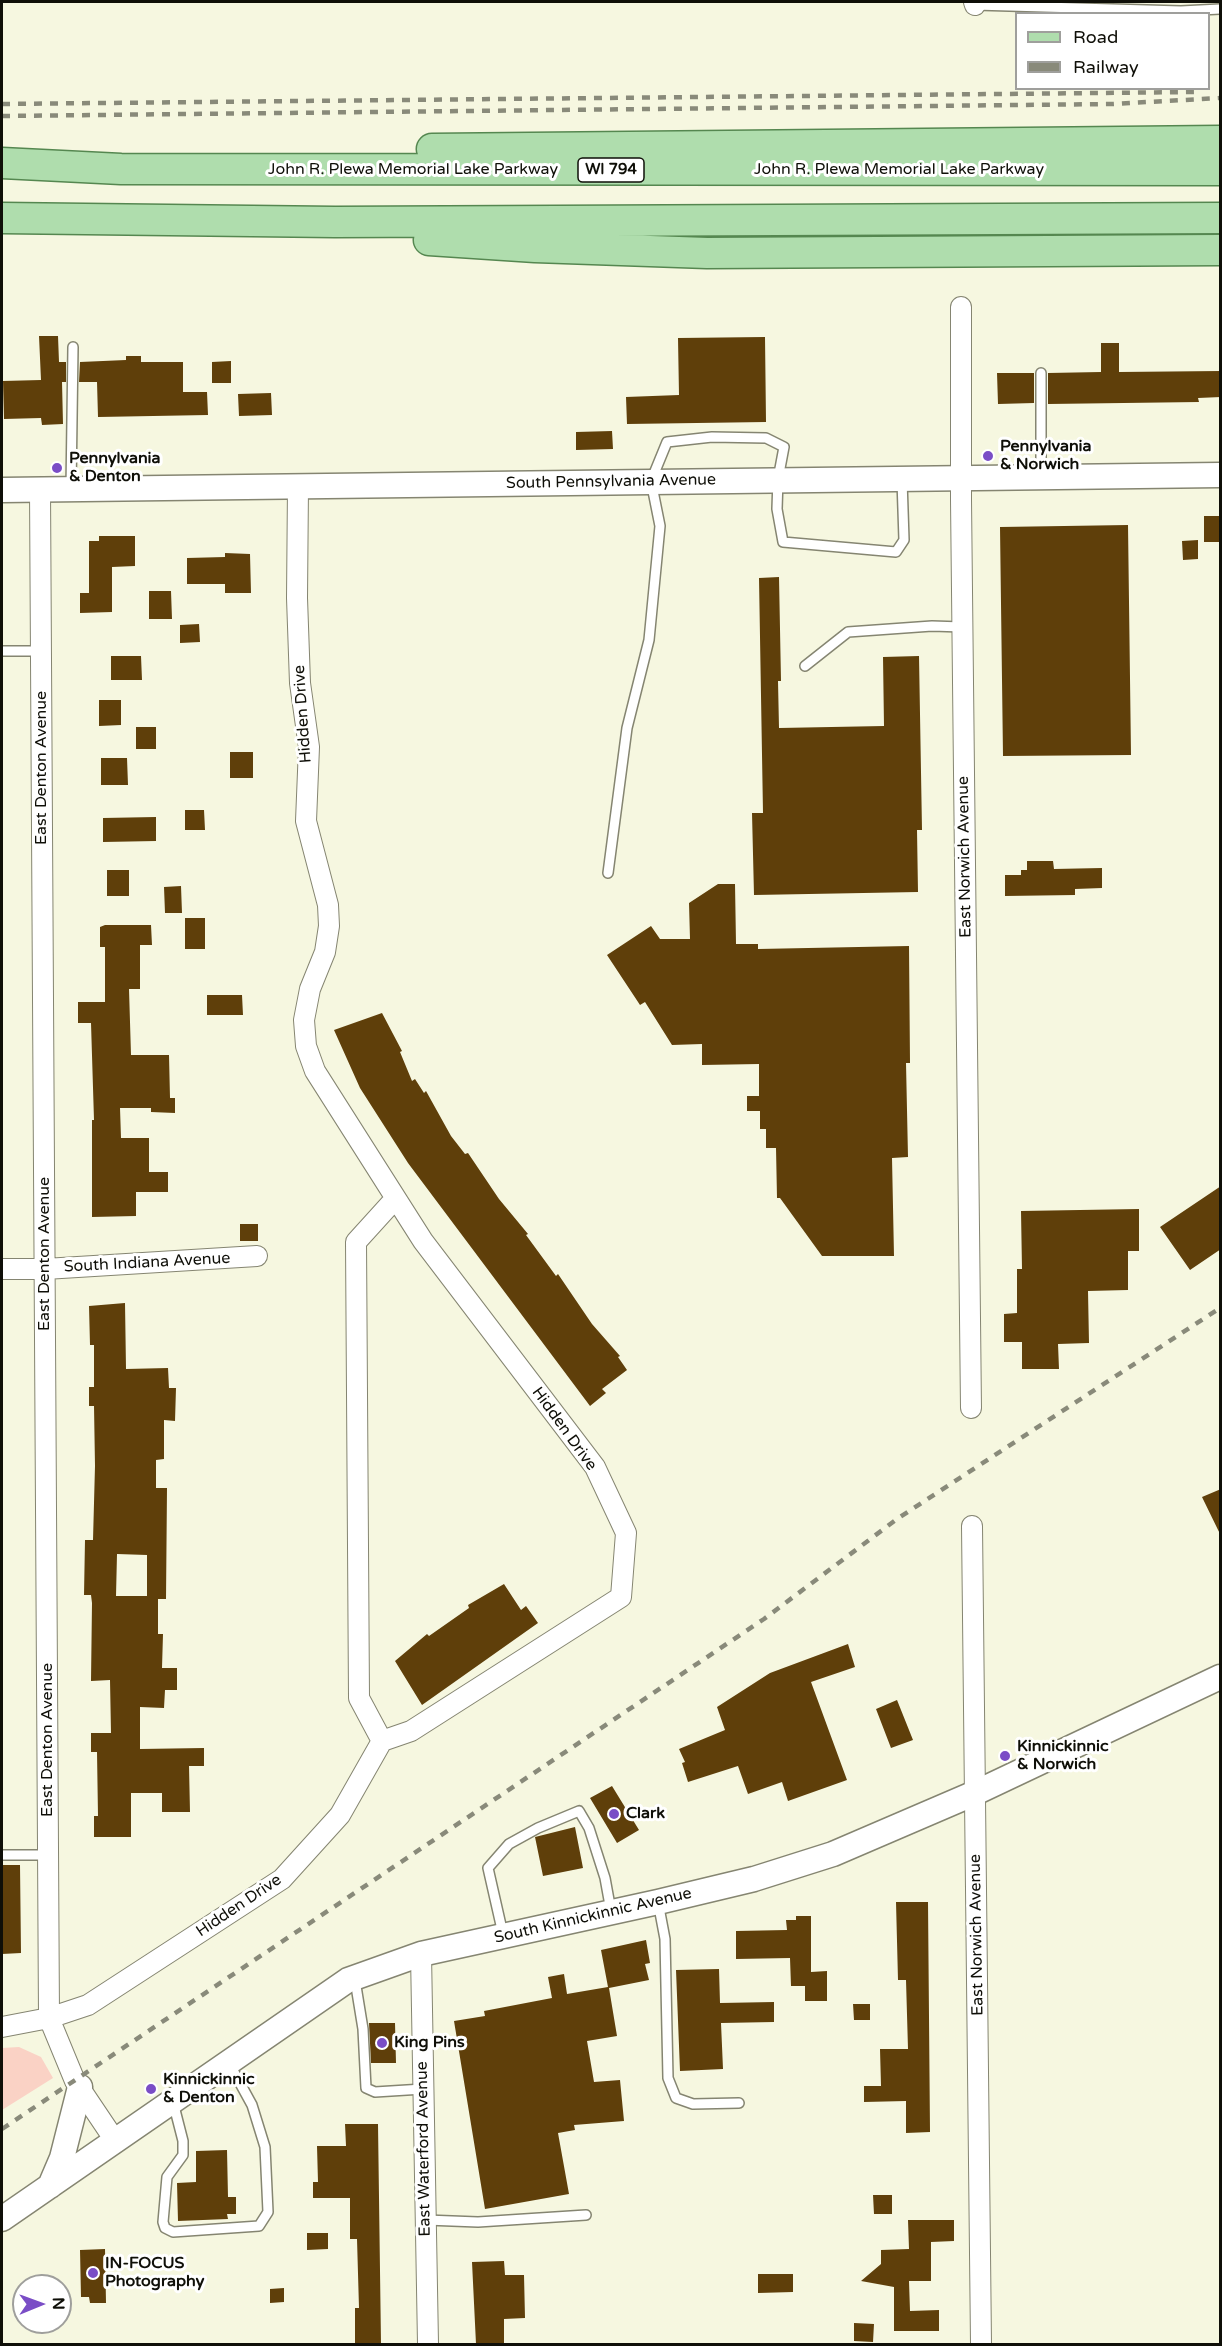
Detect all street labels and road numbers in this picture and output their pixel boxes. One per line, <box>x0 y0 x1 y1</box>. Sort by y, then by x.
road number: WI 794 <box>578 158 644 182</box>
street label: John R. Plewa Memorial Lake Parkway <box>268 160 558 180</box>
street label: John R. Plewa Memorial Lake Parkway <box>754 160 1044 180</box>
street label: South Pennsylvania Avenue <box>506 471 716 493</box>
street label: Hidden Drive <box>290 664 316 764</box>
street label: East Denton Avenue <box>32 691 52 845</box>
street label: East Norwich Avenue <box>954 776 976 938</box>
street label: East Denton Avenue <box>35 1177 55 1331</box>
street label: South Indiana Avenue <box>63 1249 231 1277</box>
street label: Hidden Drive <box>527 1384 601 1474</box>
street label: East Denton Avenue <box>38 1663 58 1817</box>
street label: East Norwich Avenue <box>966 1854 988 2016</box>
street label: Hidden Drive <box>193 1871 285 1941</box>
street label: South Kinnickinnic Avenue <box>492 1884 694 1948</box>
street label: East Waterford Avenue <box>413 2061 435 2237</box>

